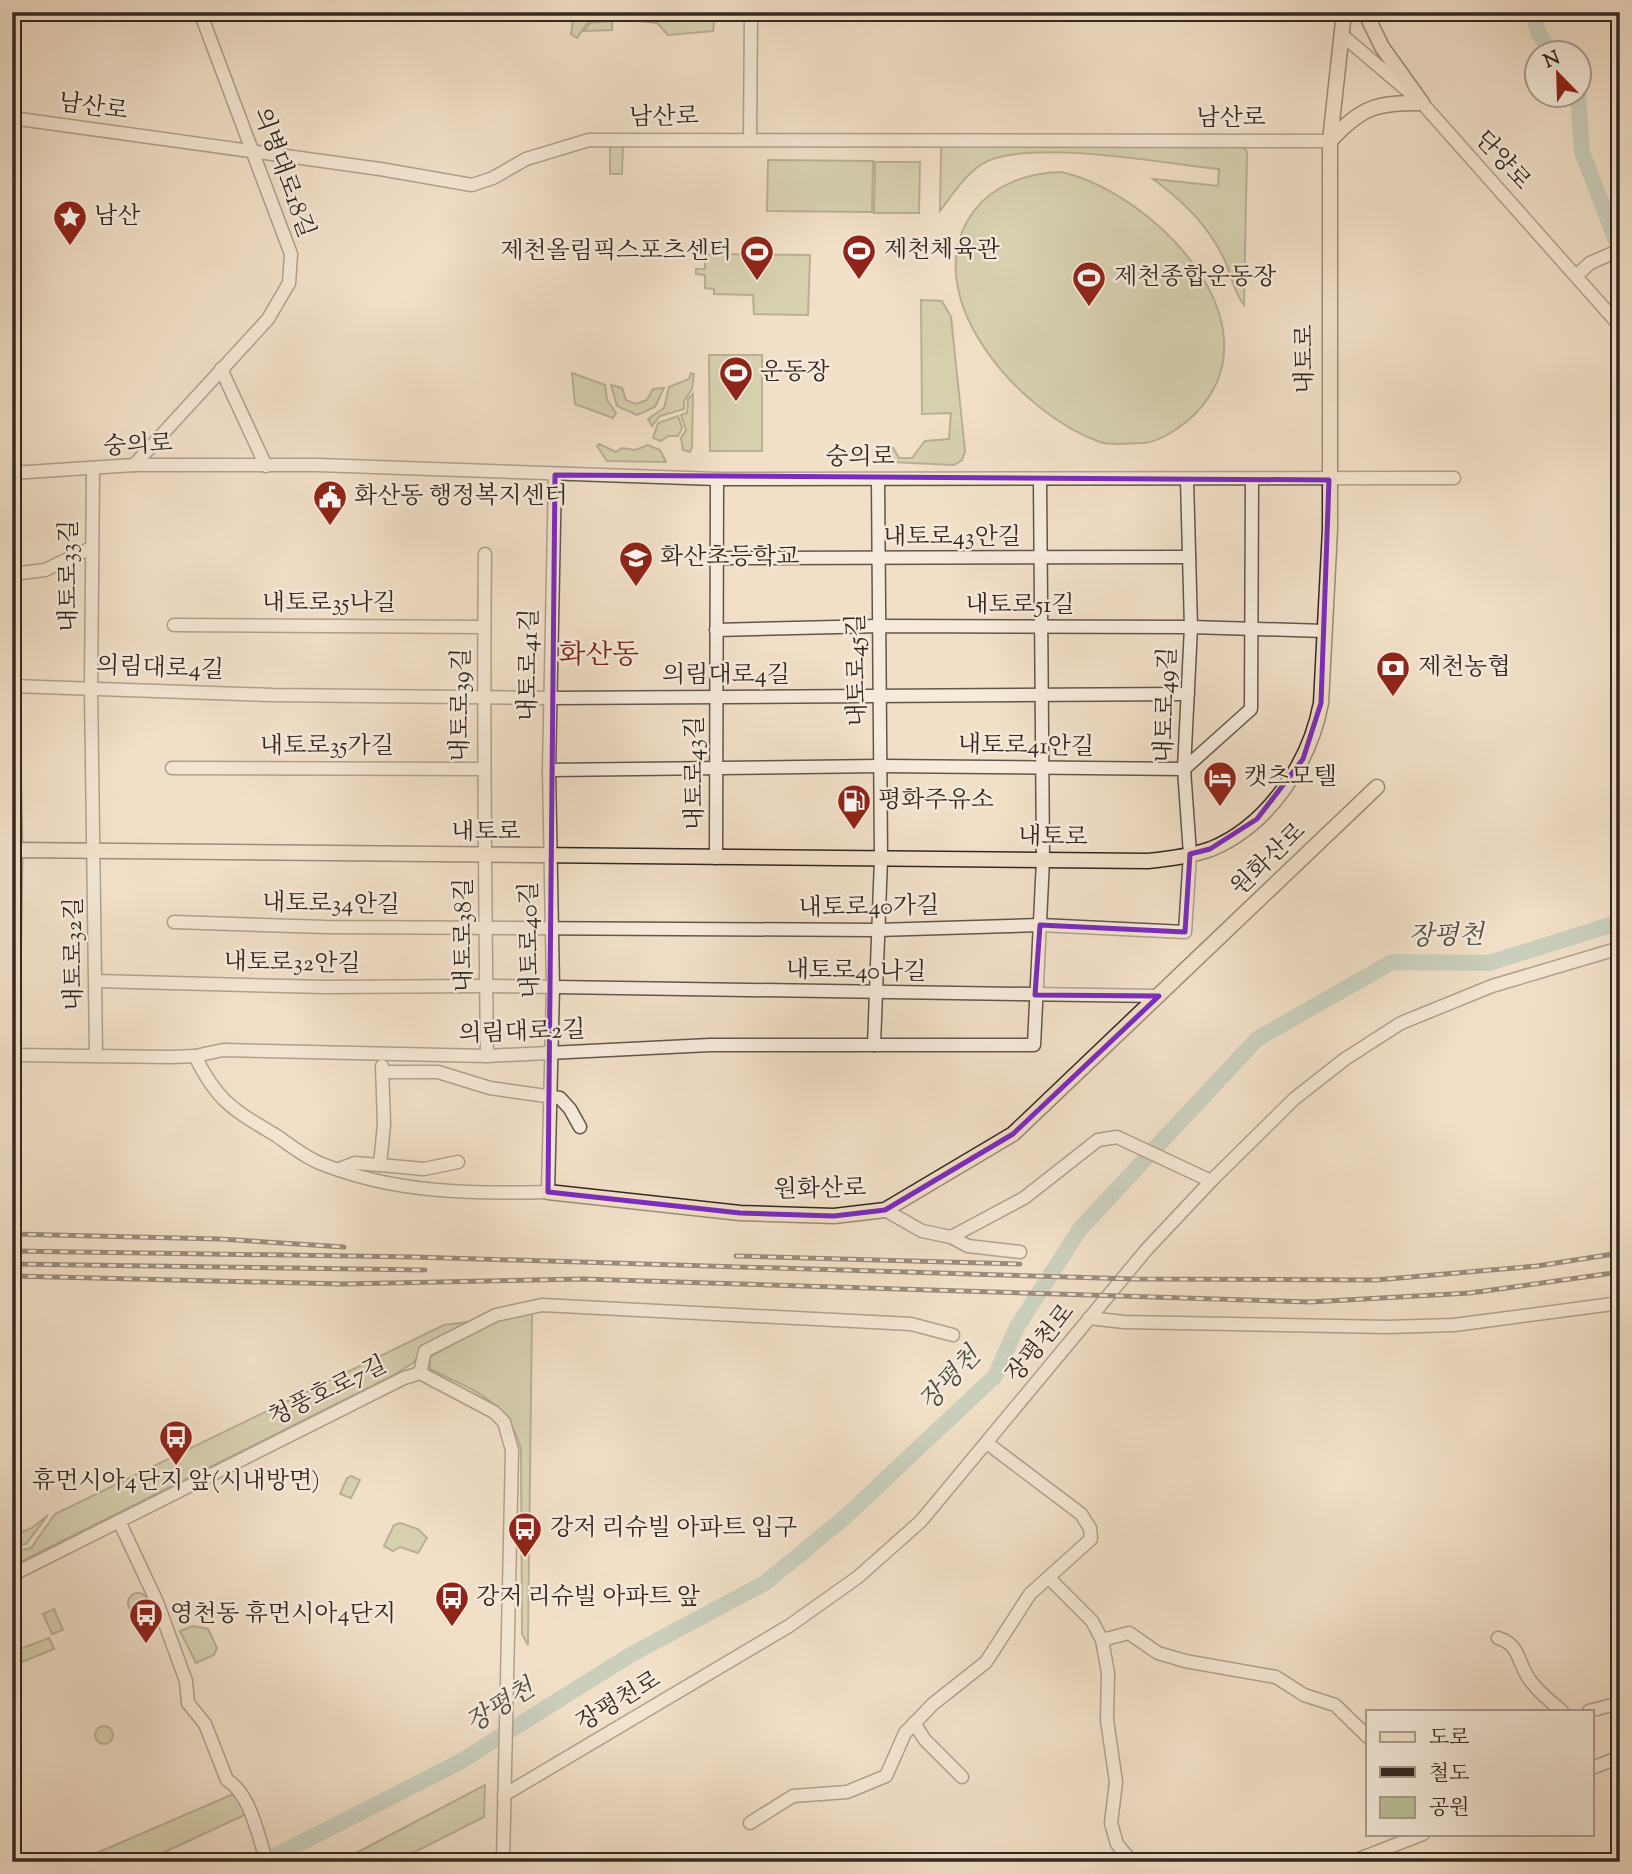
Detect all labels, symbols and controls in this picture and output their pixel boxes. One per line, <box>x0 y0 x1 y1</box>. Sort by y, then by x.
north arrow <box>1524 38 1594 108</box>
text: N <box>1540 45 1565 76</box>
street label: 남산로 <box>56 86 130 130</box>
street label: 남산로 <box>629 100 699 136</box>
street label: 남산로 <box>1196 102 1266 136</box>
street label: 의병대로18길 <box>244 103 322 243</box>
street label: 단양로 <box>1466 124 1538 198</box>
place icon: 남산 <box>51 198 89 247</box>
place label: 남산 <box>94 200 141 234</box>
sports icon: 제천체육관 <box>840 232 878 281</box>
sports icon: 제천올림픽스포츠센터 <box>738 233 776 282</box>
place label: 제천체육관 <box>884 234 1000 268</box>
place label: 제천올림픽스포츠센터 <box>500 235 732 269</box>
sports icon: 제천종합운동장 <box>1070 259 1108 308</box>
place label: 제천종합운동장 <box>1114 261 1277 295</box>
street label: 내토로 <box>1289 324 1323 394</box>
sports icon: 운동장 <box>717 354 755 403</box>
place label: 운동장 <box>760 356 830 390</box>
street label: 숭의로 <box>102 427 174 465</box>
street label: 숭의로 <box>825 441 895 475</box>
public building icon: 화산동 행정복지센터 <box>311 478 349 527</box>
place label: 화산동 행정복지센터 <box>354 480 568 514</box>
street label: 내토로33길 <box>53 520 87 632</box>
street label: 내토로43안길 <box>883 521 1021 555</box>
school or university icon: 화산초등학교 <box>617 539 655 588</box>
place label: 화산초등학교 <box>660 541 799 575</box>
street label: 내토로35나길 <box>262 587 396 621</box>
street label: 내토로51길 <box>965 589 1075 623</box>
street label: 내토로41길 <box>512 608 548 722</box>
street label: 내토로45길 <box>840 613 876 727</box>
district label: 화산동 <box>558 636 640 676</box>
street label: 내토로49길 <box>1148 646 1186 764</box>
street label: 내토로39길 <box>444 648 480 762</box>
bank icon: 제천농협 <box>1374 649 1412 698</box>
street label: 의림대로4길 <box>95 650 225 688</box>
place label: 제천농협 <box>1418 651 1511 685</box>
street label: 의림대로4길 <box>662 659 790 693</box>
street label: 내토로43길 <box>679 716 713 830</box>
street label: 내토로41안길 <box>958 729 1094 765</box>
street label: 내토로35가길 <box>260 730 394 764</box>
hotel icon: 캣츠모텔 <box>1201 759 1239 808</box>
place label: 캣츠모텔 <box>1244 761 1337 795</box>
fuel station icon: 평화주유소 <box>835 782 873 831</box>
place label: 평화주유소 <box>878 784 994 818</box>
street label: 내토로 <box>451 816 521 850</box>
street label: 원화산로 <box>1224 816 1314 904</box>
street label: 내토로 <box>1018 820 1088 856</box>
street label: 내토로38길 <box>448 878 482 992</box>
street label: 내토로40길 <box>513 881 549 999</box>
street label: 내토로34안길 <box>262 887 400 923</box>
street label: 내토로40가길 <box>798 890 940 926</box>
street label: 내토로32길 <box>58 897 92 1011</box>
water label: 장평천 <box>1408 918 1486 956</box>
street label: 내토로32안길 <box>223 946 361 982</box>
street label: 내토로40나길 <box>785 954 927 990</box>
street label: 의림대로2길 <box>458 1014 586 1052</box>
street label: 원화산로 <box>773 1172 867 1208</box>
street label: 장평천로 <box>999 1297 1083 1391</box>
water label: 장평천 <box>912 1338 992 1420</box>
street label: 청풍호로7길 <box>263 1349 393 1435</box>
bus stop icon: 휴먼시아4단지 앞(시내방면) <box>157 1418 195 1467</box>
place label: 휴먼시아4단지 앞(시내방면) <box>32 1465 320 1499</box>
bus stop icon: 강저 리슈빌 아파트 입구 <box>506 1510 544 1559</box>
place label: 강저 리슈빌 아파트 입구 <box>550 1512 797 1546</box>
bus stop icon: 강저 리슈빌 아파트 앞 <box>433 1579 471 1628</box>
place label: 강저 리슈빌 아파트 앞 <box>476 1581 700 1615</box>
bus stop icon: 영천동 휴먼시아4단지 <box>127 1596 165 1645</box>
place label: 영천동 휴먼시아4단지 <box>170 1598 396 1632</box>
street label: 장평천로 <box>570 1664 668 1740</box>
water label: 장평천 <box>459 1670 544 1743</box>
legend <box>1366 1710 1594 1836</box>
text: 도로 <box>1429 1724 1470 1754</box>
text: 철도 <box>1429 1760 1470 1790</box>
text: 공원 <box>1429 1794 1470 1824</box>

